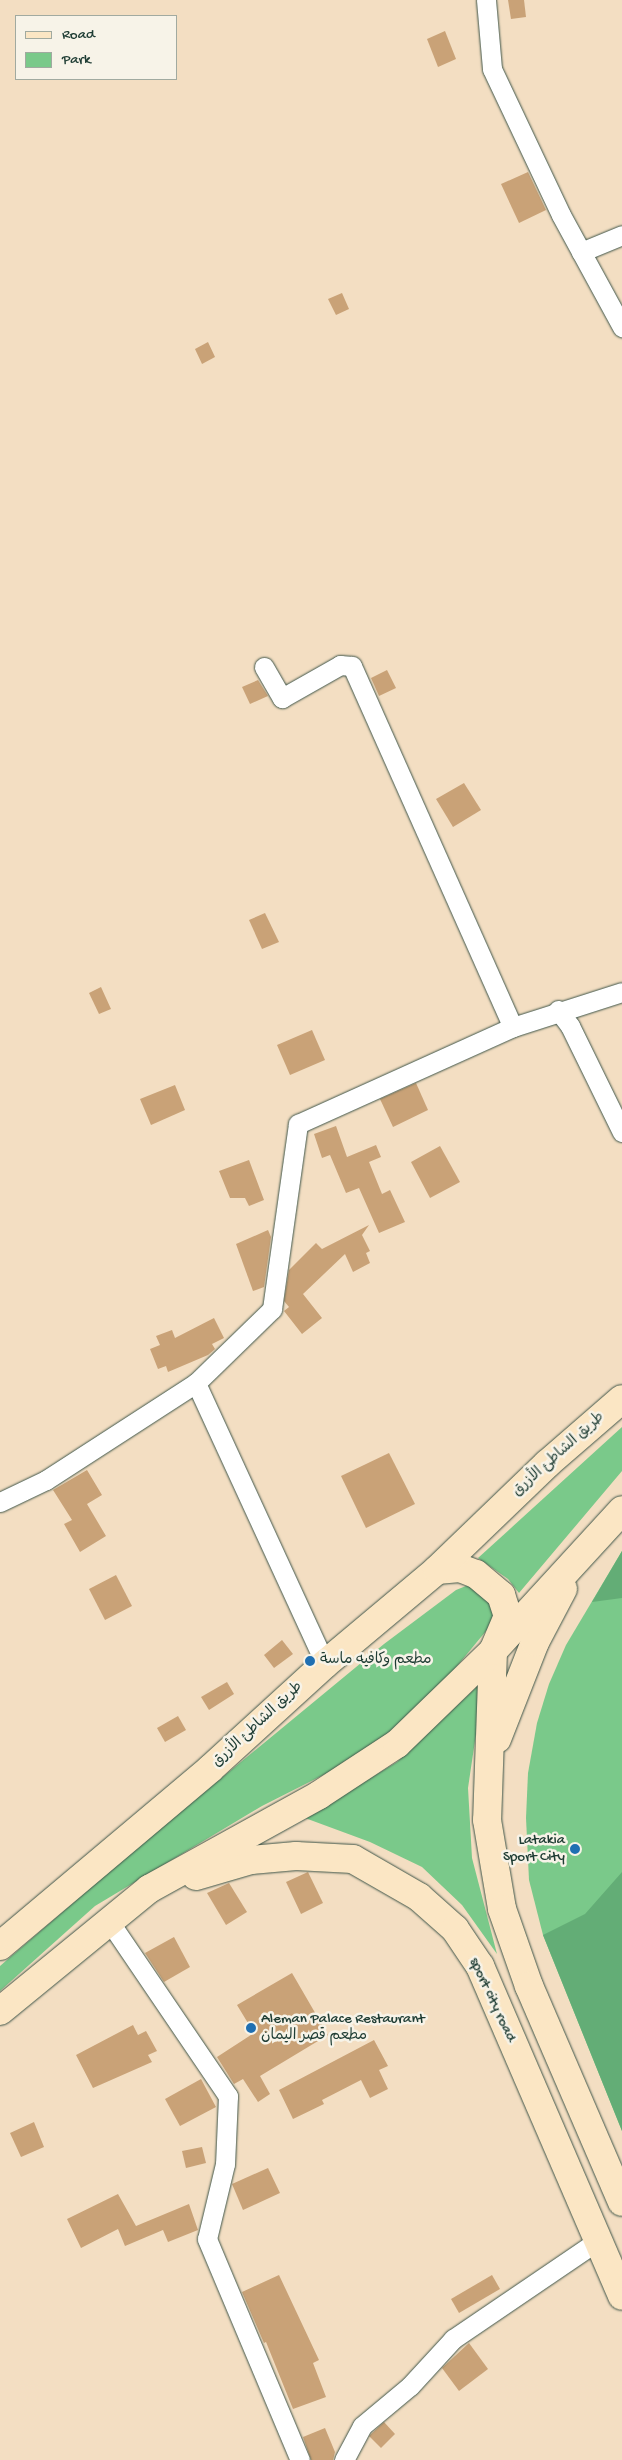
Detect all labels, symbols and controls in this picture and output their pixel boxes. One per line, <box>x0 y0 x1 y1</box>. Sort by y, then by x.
legend <box>15 15 178 80</box>
text: Road <box>62 26 95 44</box>
text: Park <box>62 51 91 69</box>
street label: طريق الشاطئ الأزرق <box>509 1409 609 1501</box>
place label: مطعم وكافيه ماسة <box>320 1652 432 1670</box>
marker: مطعم وكافيه ماسة <box>304 1655 316 1667</box>
street label: طريق الشاطئ الأزرق <box>209 1678 307 1772</box>
place label: Latakia Sport City <box>503 1831 565 1866</box>
marker: Latakia Sport City <box>569 1843 581 1855</box>
street label: sport city road <box>465 1955 519 2045</box>
place label: Aleman Palace Restaurant مطعم قصر اليمان <box>261 2010 425 2045</box>
marker: Aleman Palace Restaurant مطعم قصر اليمان <box>245 2022 257 2034</box>

